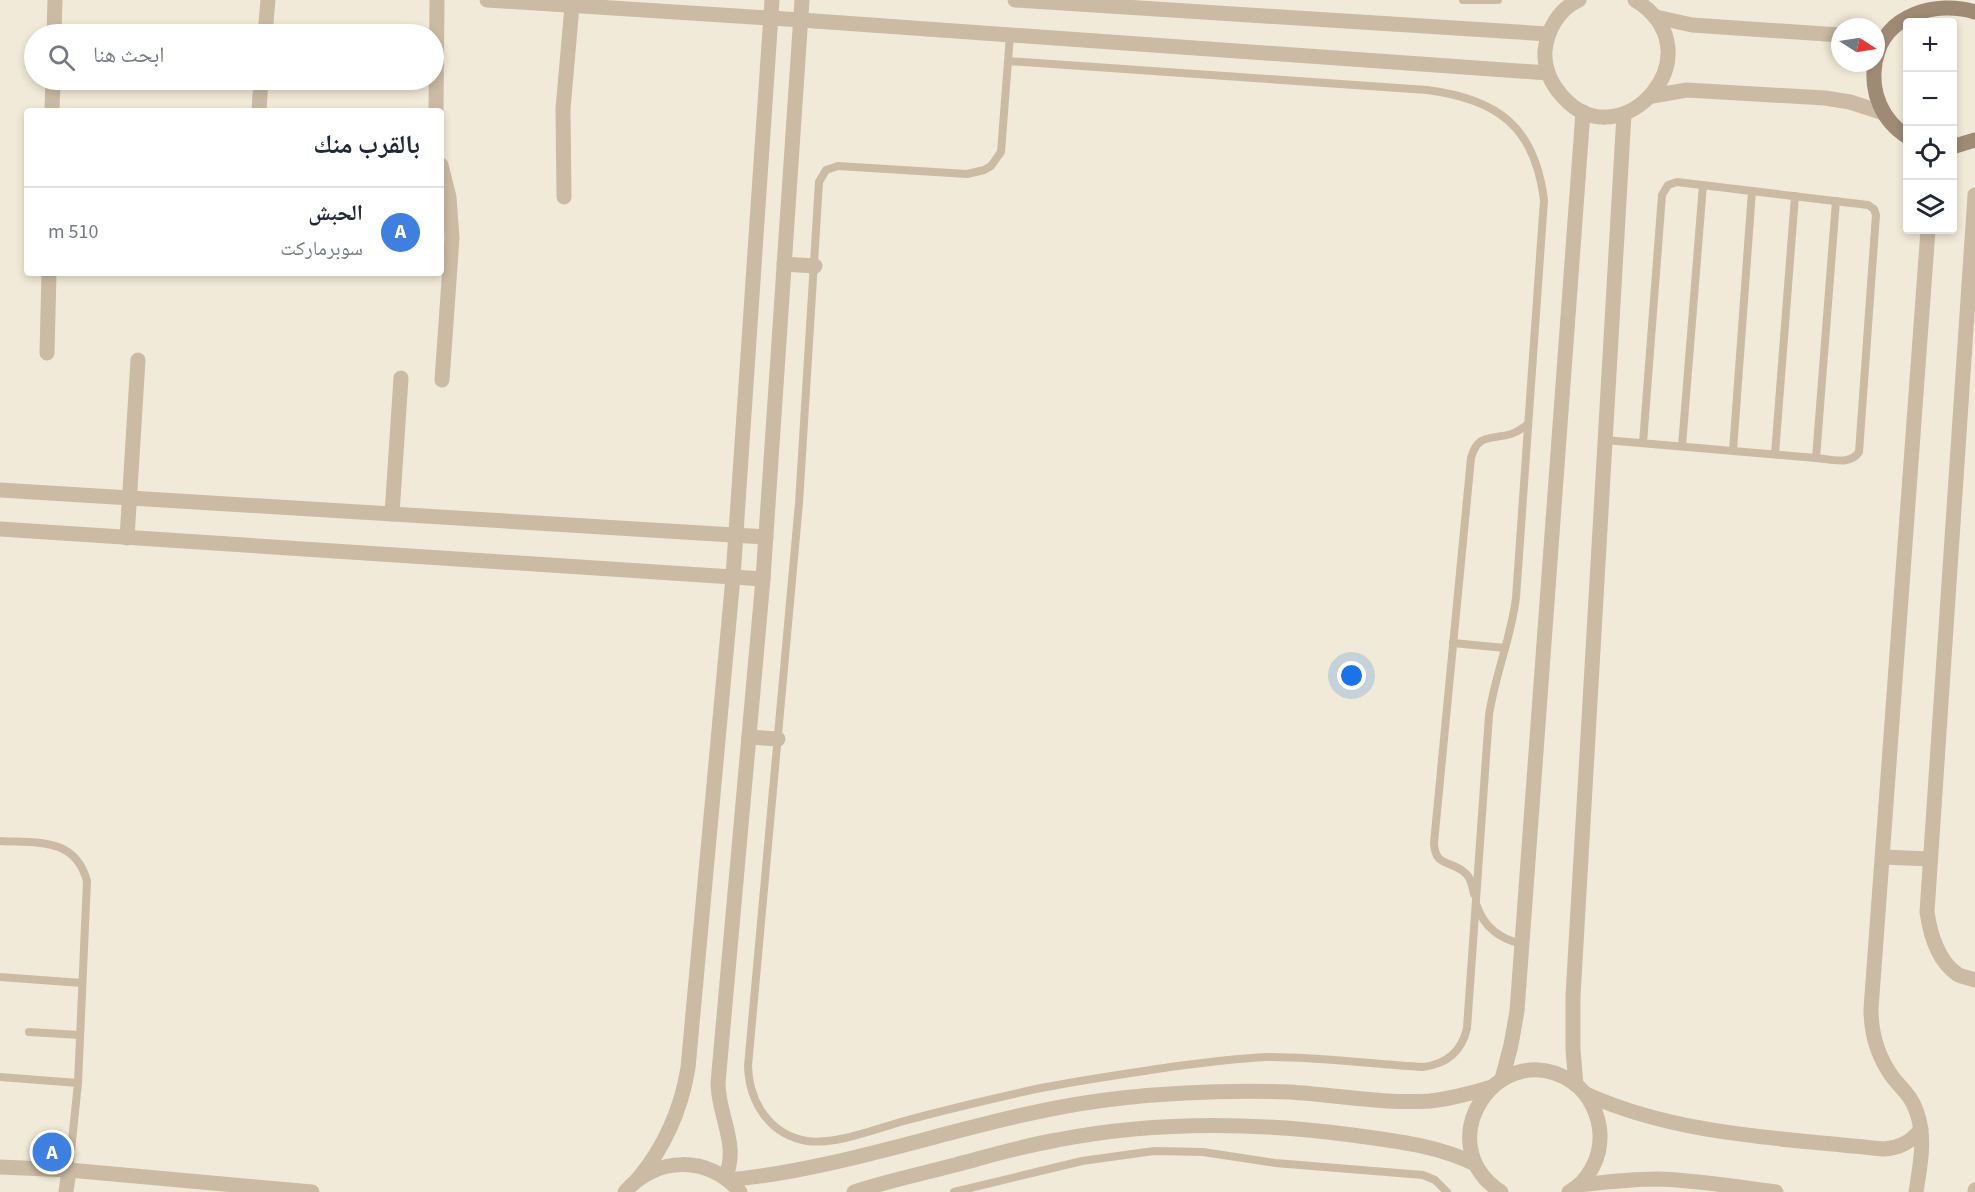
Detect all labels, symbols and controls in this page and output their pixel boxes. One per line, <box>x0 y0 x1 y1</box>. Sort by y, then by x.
north arrow <box>1831 18 1885 72</box>
map controls <box>1903 18 1957 234</box>
button: + <box>1903 18 1957 72</box>
search box <box>24 24 444 90</box>
text: ابحث هنا <box>93 39 164 71</box>
icon: search <box>45 41 78 74</box>
button: − <box>1903 72 1957 126</box>
text: بالقرب منك <box>313 126 420 163</box>
button: locate <box>1903 126 1957 180</box>
button: layers <box>1903 180 1957 234</box>
text: الحبش <box>308 197 363 229</box>
text: 510 m <box>48 218 98 246</box>
text: A <box>395 218 406 246</box>
text: سوبرماركت <box>280 235 363 263</box>
your location <box>1337 661 1366 690</box>
pin: A <box>32 1130 72 1174</box>

